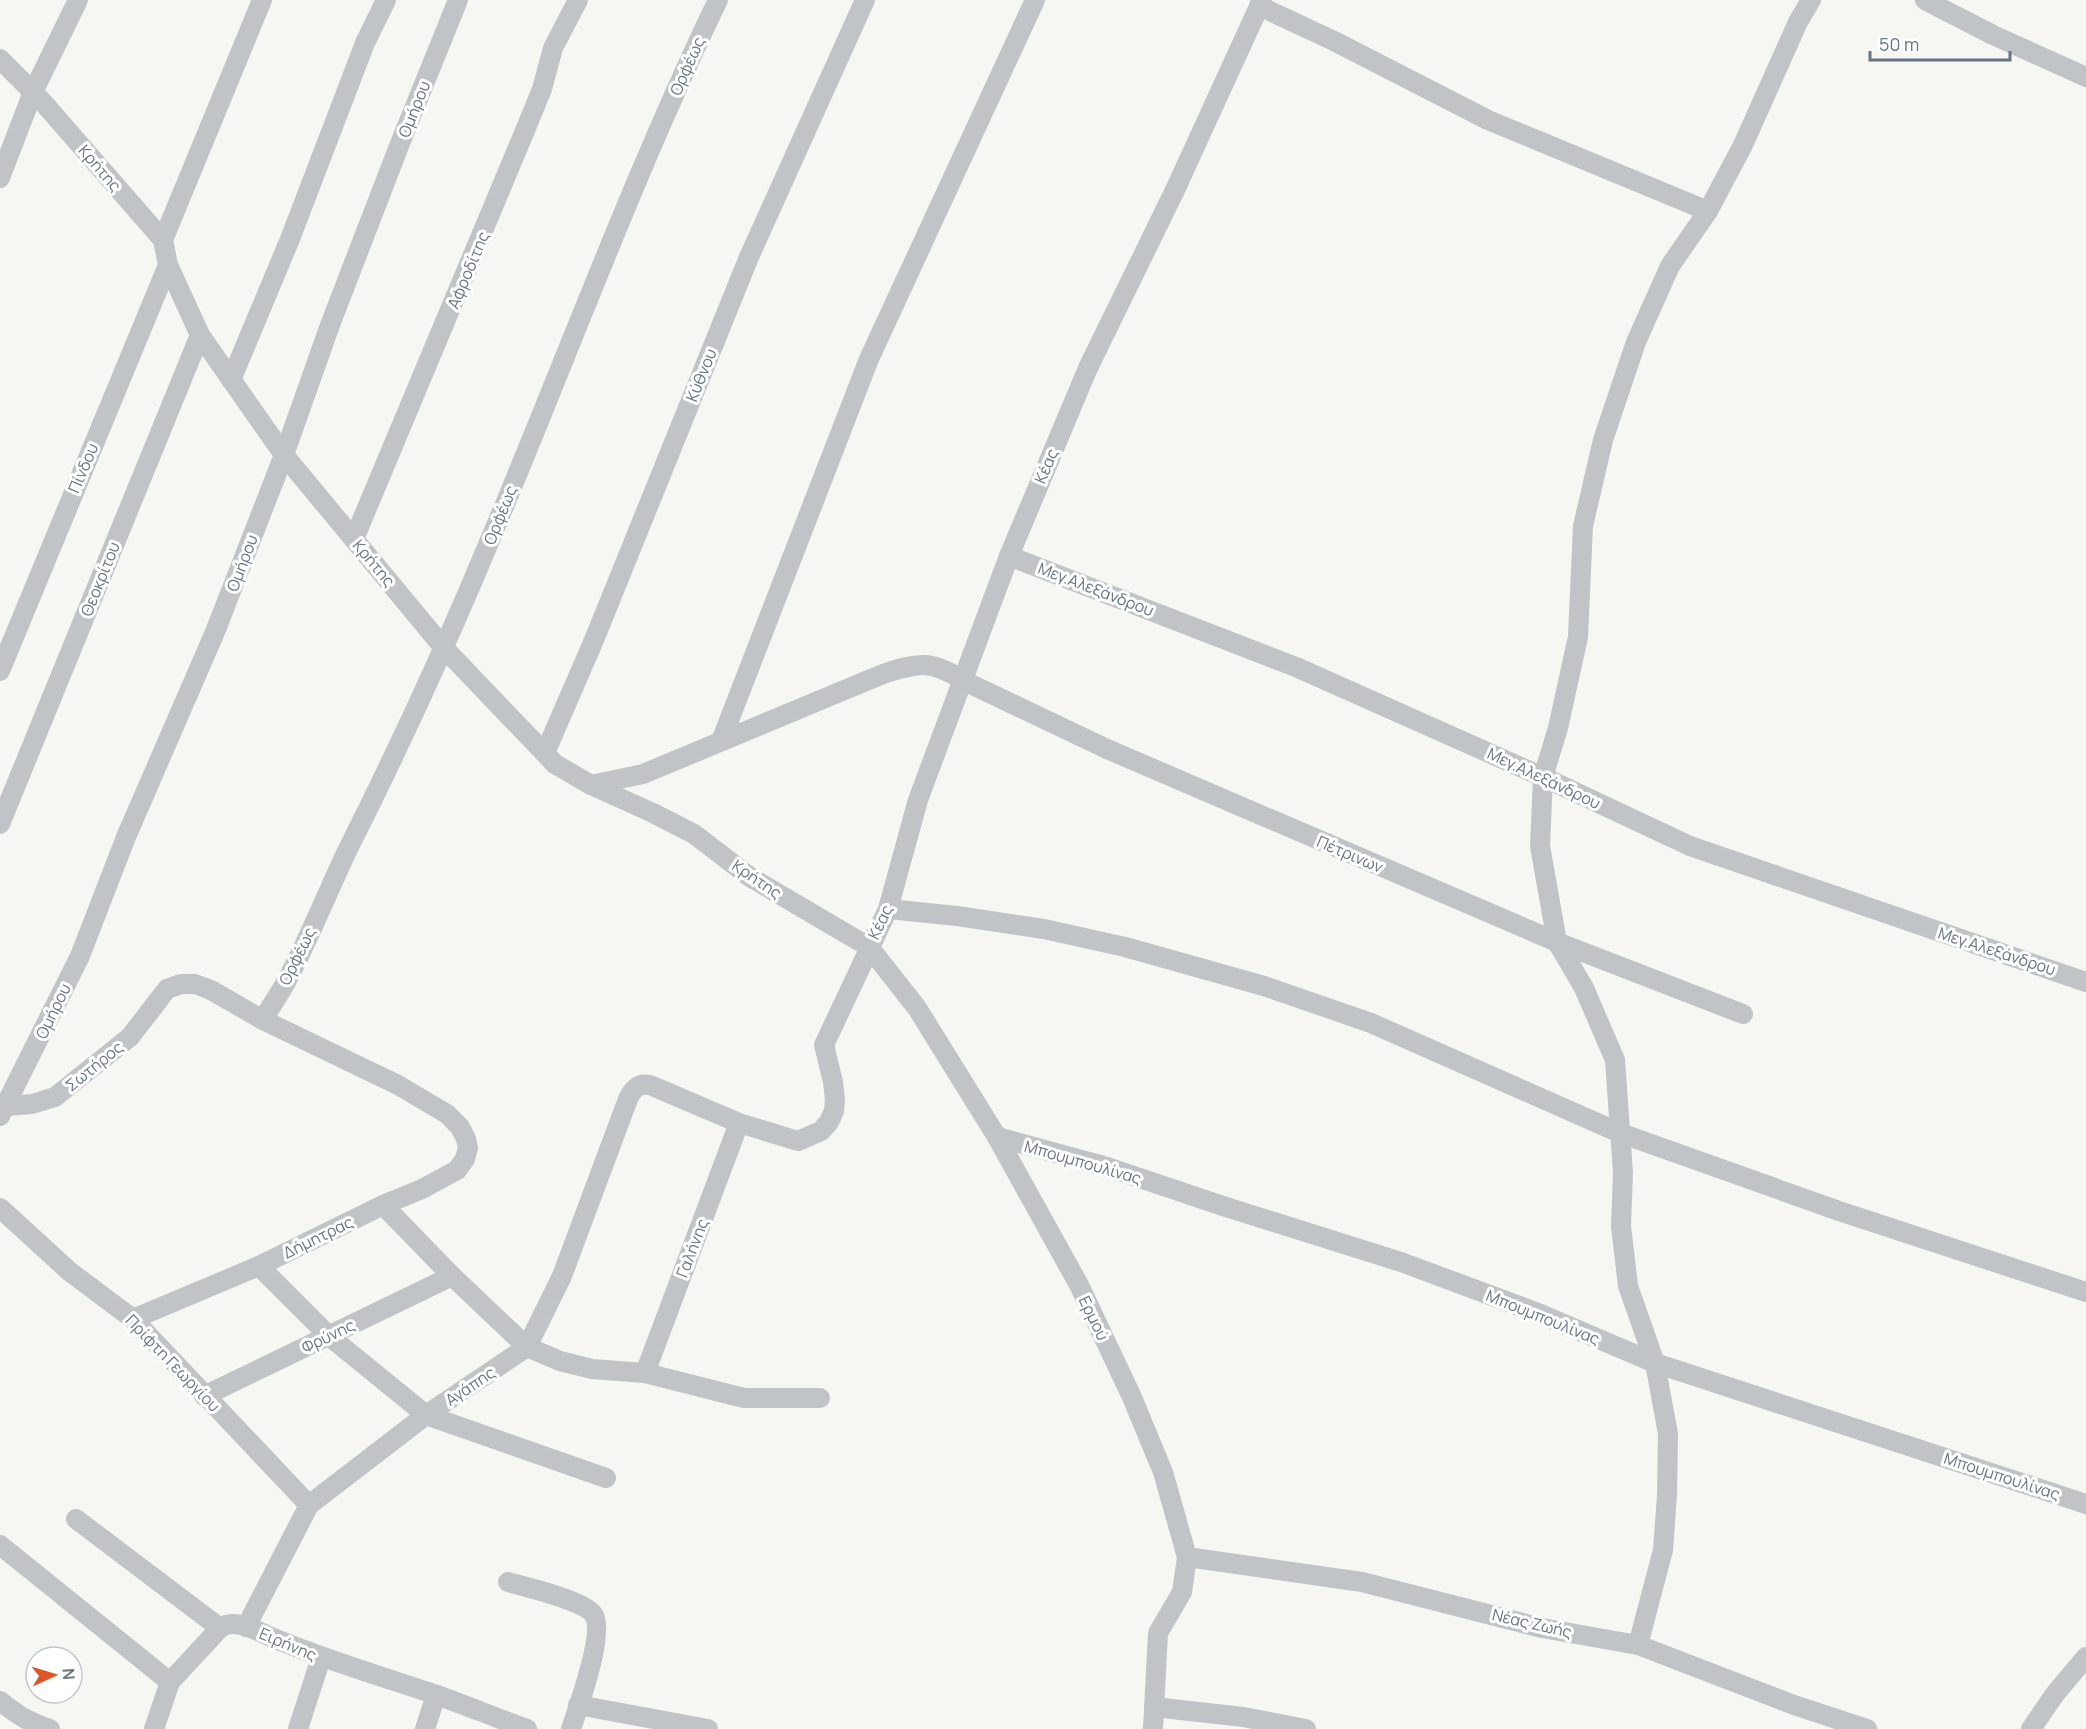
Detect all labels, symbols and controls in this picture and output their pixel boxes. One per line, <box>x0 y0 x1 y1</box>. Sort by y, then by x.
scale bar <box>1870 24 2010 62</box>
text: 50 m <box>1879 32 1919 56</box>
street label: Ορφέως <box>664 33 710 99</box>
street label: Ομήρου <box>393 77 435 141</box>
street label: Κρήτης <box>74 140 126 196</box>
street label: Αφροδίτης <box>442 228 494 312</box>
street label: Κύθνου <box>680 345 722 405</box>
street label: Πίνδου <box>63 440 103 496</box>
street label: Κέας <box>1029 445 1063 487</box>
street label: Ορφέως <box>478 482 522 548</box>
street label: Ομήρου <box>221 531 263 595</box>
street label: Κρήτης <box>348 535 400 591</box>
street label: Θεοκρίτου <box>75 539 125 619</box>
street label: Μεγ.Αλεξάνδρου <box>1035 557 1157 621</box>
street label: Μεγ.Αλεξάνδρου <box>1484 742 1604 814</box>
street label: Πέτρινων <box>1313 830 1387 878</box>
street label: Κρήτης <box>728 854 786 904</box>
street label: Κέας <box>862 901 898 943</box>
street label: Μεγ.Αλεξάνδρου <box>1935 922 2059 980</box>
street label: Ορφέως <box>274 923 321 989</box>
street label: Ομήρου <box>30 980 76 1042</box>
street label: Σωτήρος <box>61 1036 128 1096</box>
street label: Μπουμπουλίνας <box>1022 1135 1144 1189</box>
street label: Δήμητρας <box>279 1211 357 1263</box>
street label: Γαλήνης <box>671 1215 713 1281</box>
street label: Μπουμπουλίνας <box>1483 1284 1603 1350</box>
street label: Ερμού <box>1074 1292 1114 1344</box>
street label: Πρίφτη Γεωργίου <box>121 1310 225 1416</box>
street label: Φρύνης <box>298 1314 358 1358</box>
street label: Αγάπης <box>441 1361 499 1411</box>
street label: Μπουμπουλίνας <box>1941 1447 2063 1505</box>
street label: Νέας Ζωής <box>1490 1603 1574 1643</box>
street label: Ειρήνης <box>256 1622 320 1666</box>
north arrow <box>24 1645 84 1705</box>
text: N <box>58 1667 80 1680</box>

